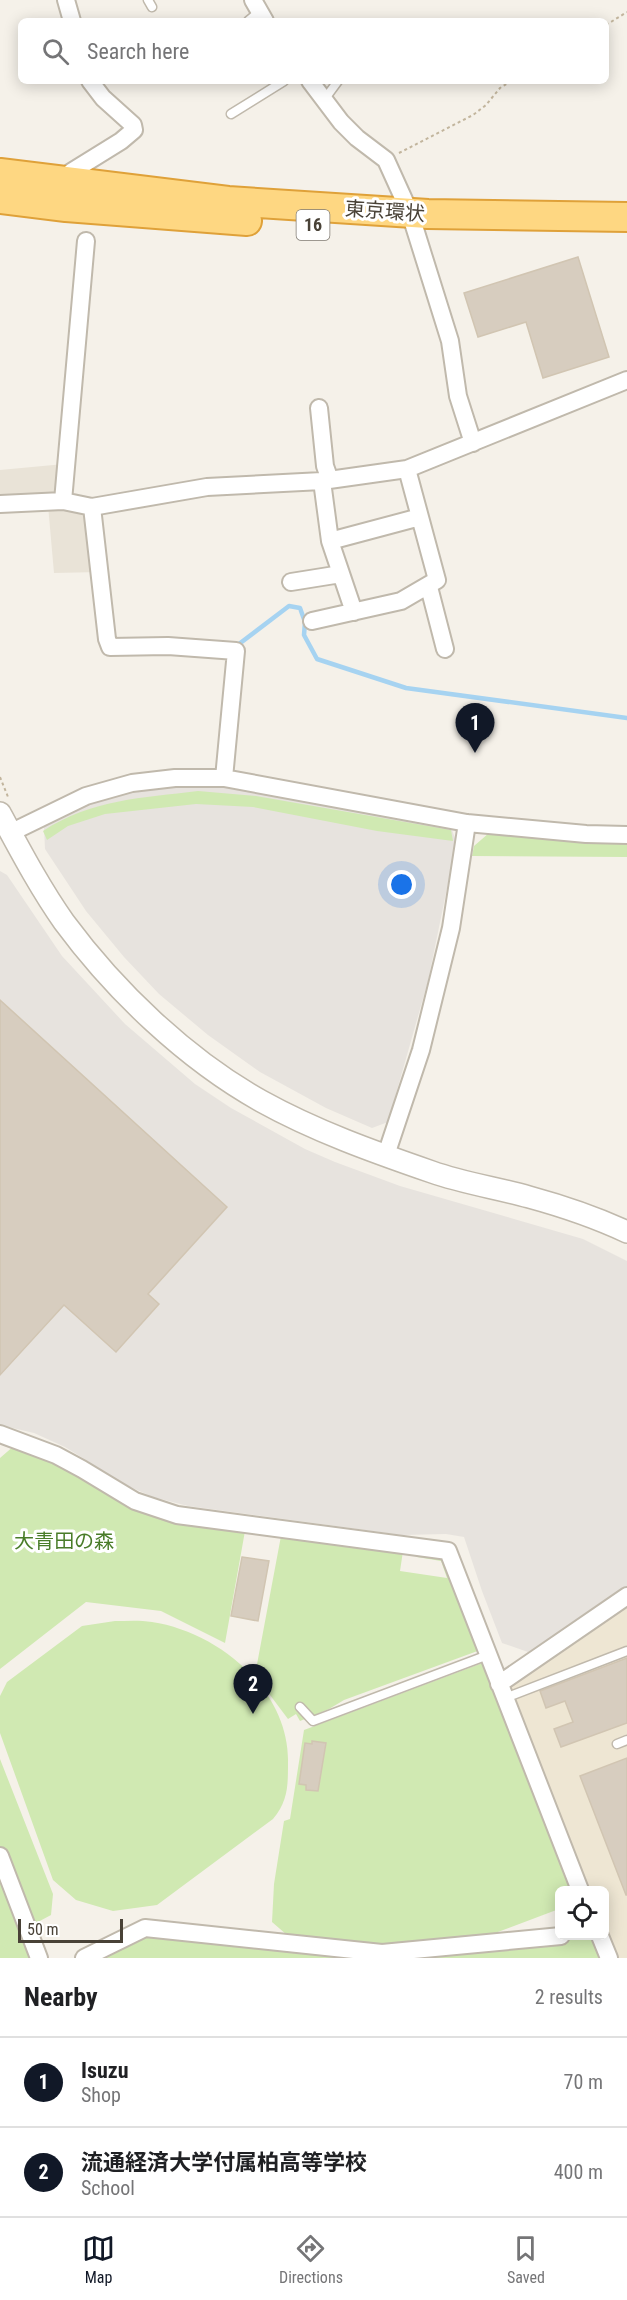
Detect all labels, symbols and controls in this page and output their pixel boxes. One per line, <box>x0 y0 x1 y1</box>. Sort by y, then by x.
search box <box>18 18 609 84</box>
icon: search <box>39 35 72 68</box>
text: Search here <box>87 39 189 64</box>
street label: 東京環状 <box>344 196 426 226</box>
road number: 16 <box>296 210 330 240</box>
pin: 1 <box>456 704 494 753</box>
your location <box>387 870 416 899</box>
park label: 大青田の森 <box>14 1529 114 1553</box>
pin: 2 <box>234 1664 272 1714</box>
map controls <box>555 1886 609 1940</box>
button: locate <box>555 1886 609 1940</box>
scale bar <box>18 1916 123 1944</box>
text: 50 m <box>27 1920 59 1939</box>
text: Nearby <box>24 1982 98 2012</box>
text: 2 results <box>535 1985 603 2009</box>
text: Isuzu <box>81 2058 129 2083</box>
text: 1 <box>38 2070 49 2094</box>
text: 70 m <box>564 2070 603 2094</box>
text: Shop <box>81 2083 121 2107</box>
text: 流通経済大学付属柏高等学校 <box>81 2150 367 2175</box>
text: 2 <box>38 2160 49 2184</box>
text: 400 m <box>554 2160 603 2184</box>
text: School <box>81 2176 135 2200</box>
tab: Map <box>82 2232 115 2287</box>
tab: Directions <box>279 2232 343 2287</box>
tab: Saved <box>507 2232 545 2287</box>

